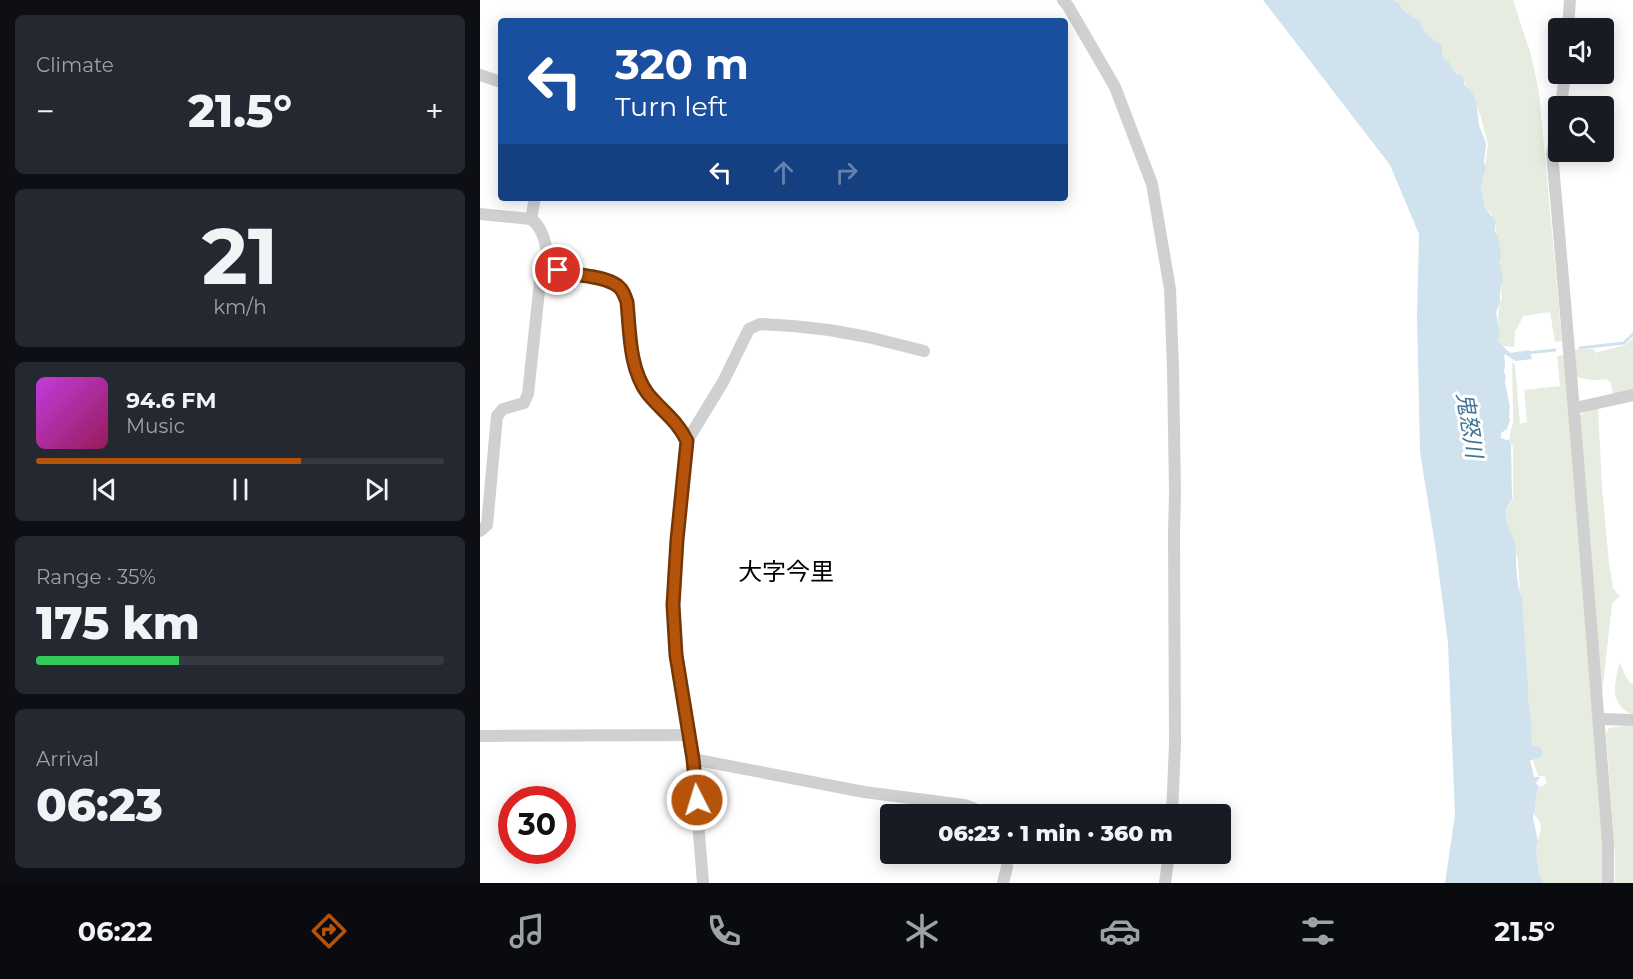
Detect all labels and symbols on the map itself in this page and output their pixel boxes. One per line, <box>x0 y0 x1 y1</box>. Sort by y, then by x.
pin <box>532 244 583 295</box>
water label: 鬼怒川 <box>1451 390 1488 462</box>
district label: 大字今里 <box>738 557 834 586</box>
position arrow <box>665 768 729 832</box>
speed limit sign: 30 <box>498 786 576 864</box>

